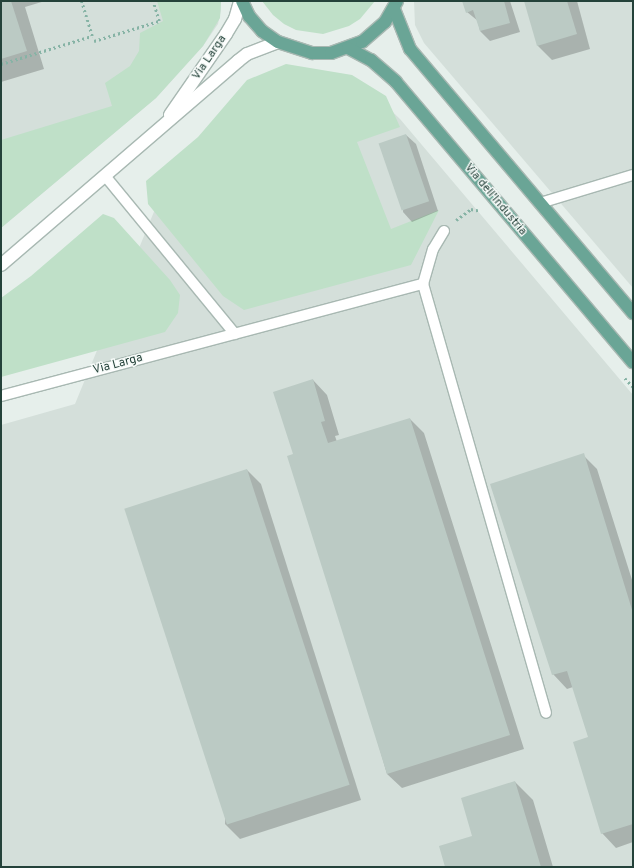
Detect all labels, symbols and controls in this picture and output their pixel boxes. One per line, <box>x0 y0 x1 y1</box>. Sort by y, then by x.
street label: Via Larga <box>190 33 230 83</box>
street label: Via dell'Industria <box>461 161 529 239</box>
street label: Via Larga <box>92 351 144 379</box>

